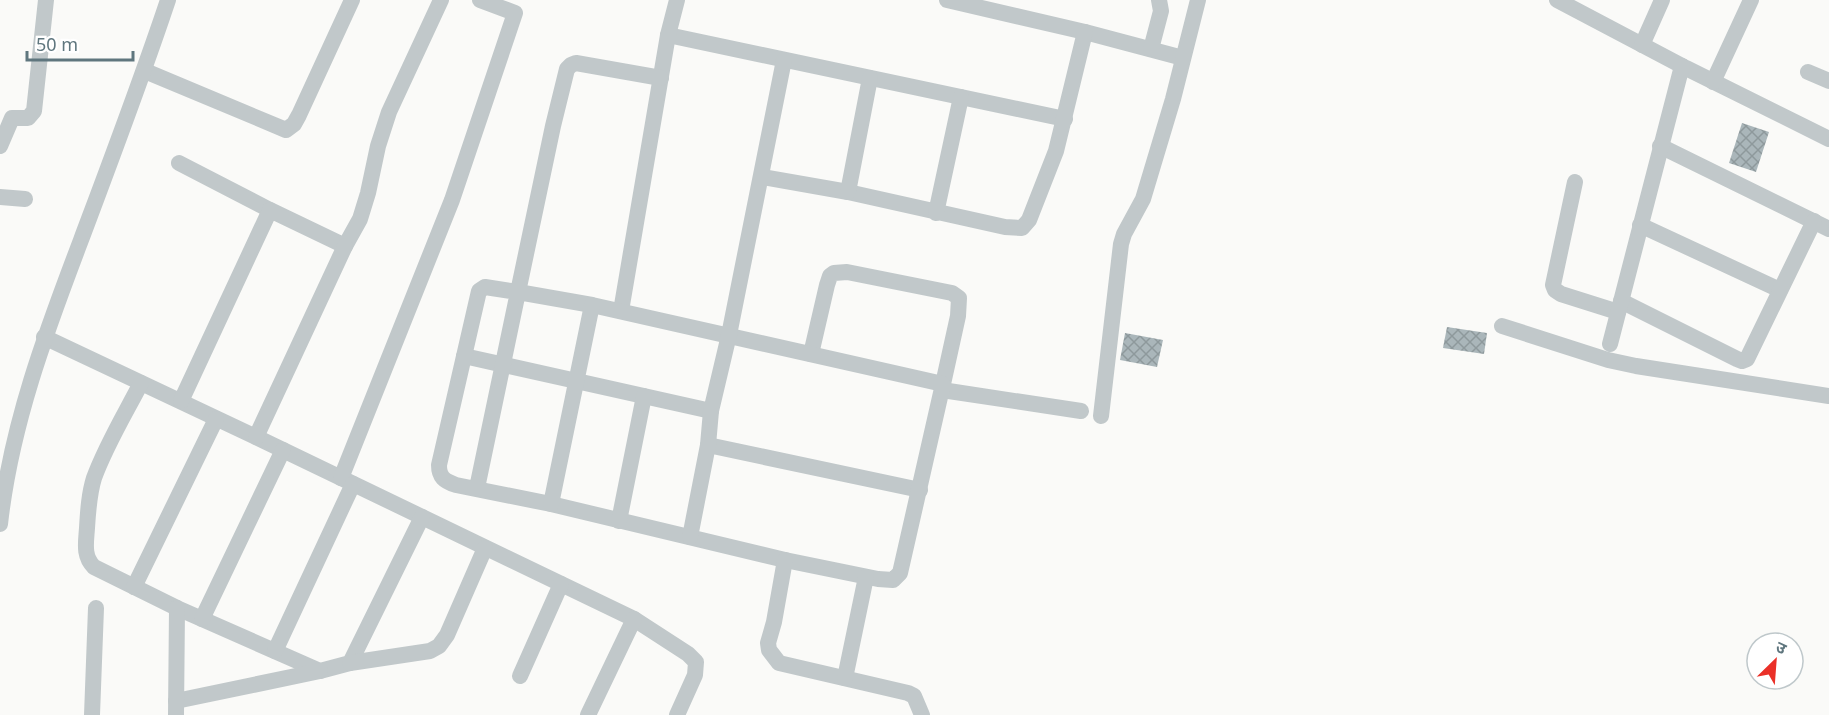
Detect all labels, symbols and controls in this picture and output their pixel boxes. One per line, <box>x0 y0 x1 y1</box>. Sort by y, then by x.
scale bar <box>27 24 134 62</box>
text: 50 m <box>36 32 78 56</box>
north arrow <box>1745 631 1805 691</box>
text: उ <box>1772 635 1791 660</box>

